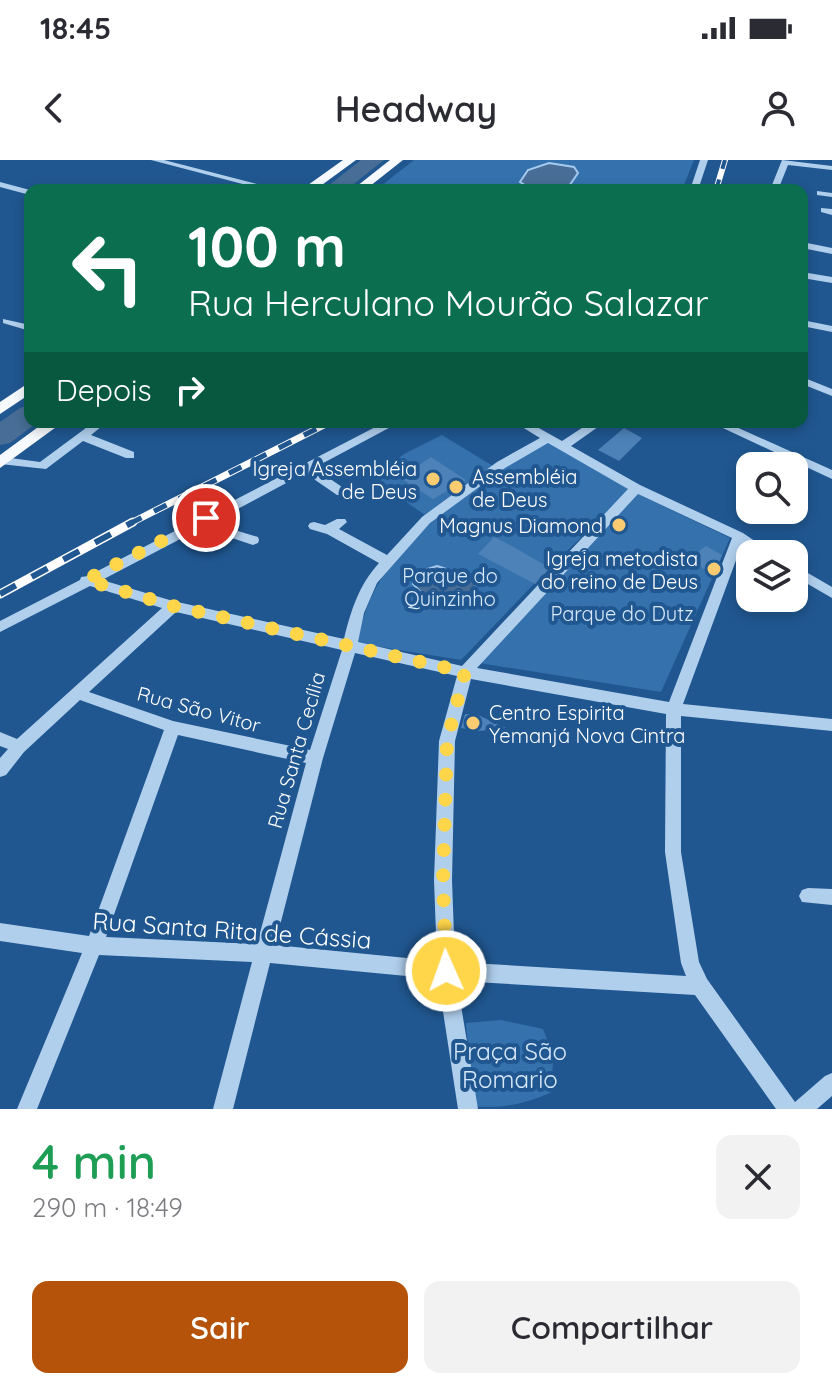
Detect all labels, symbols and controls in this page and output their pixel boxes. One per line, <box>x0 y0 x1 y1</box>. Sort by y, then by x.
text: 18:45 <box>40 9 111 47</box>
icon: back <box>32 86 76 130</box>
text: Headway <box>335 86 497 131</box>
icon: person <box>756 86 800 130</box>
text: 100 m <box>188 211 346 281</box>
icon: left <box>56 216 160 320</box>
text: Rua Herculano Mourão Salazar <box>188 280 709 325</box>
icon: right <box>168 368 212 412</box>
text: Depois <box>56 371 152 409</box>
map controls <box>736 452 808 612</box>
button: search <box>736 452 808 524</box>
place label: Igreja Assembléia de Deus <box>253 456 417 504</box>
place label: Assembléia de Deus <box>472 464 577 512</box>
marker: Igreja Assembléia de Deus <box>424 470 442 488</box>
marker: Assembléia de Deus <box>447 478 465 496</box>
pin <box>172 484 240 552</box>
icon: arrive <box>184 496 228 540</box>
place label: Magnus Diamond <box>439 513 603 538</box>
marker: Magnus Diamond <box>610 516 628 534</box>
button: layers <box>736 540 808 612</box>
place label: Igreja metodista do reino de Deus <box>541 546 698 594</box>
marker: Igreja metodista do reino de Deus <box>705 560 723 578</box>
park label: Parque do Quinzinho <box>402 563 498 611</box>
park label: Parque do Dutz <box>550 601 694 626</box>
street label: Rua Santa Cecília <box>262 669 330 831</box>
street label: Rua São Vitor <box>134 680 264 738</box>
place label: Centro Espirita Yemanjá Nova Cintra <box>489 700 685 748</box>
marker: Centro Espirita Yemanjá Nova Cintra <box>464 714 482 732</box>
street label: Rua Santa Rita de Cássia <box>92 905 372 955</box>
position arrow <box>404 929 488 1013</box>
park label: Praça São Romario <box>453 1036 567 1094</box>
text: 4 min <box>32 1131 156 1191</box>
button: close <box>716 1135 800 1219</box>
text: 290 m · 18:49 <box>32 1191 183 1224</box>
button: Sair <box>32 1281 408 1373</box>
button: Compartilhar <box>424 1281 800 1373</box>

